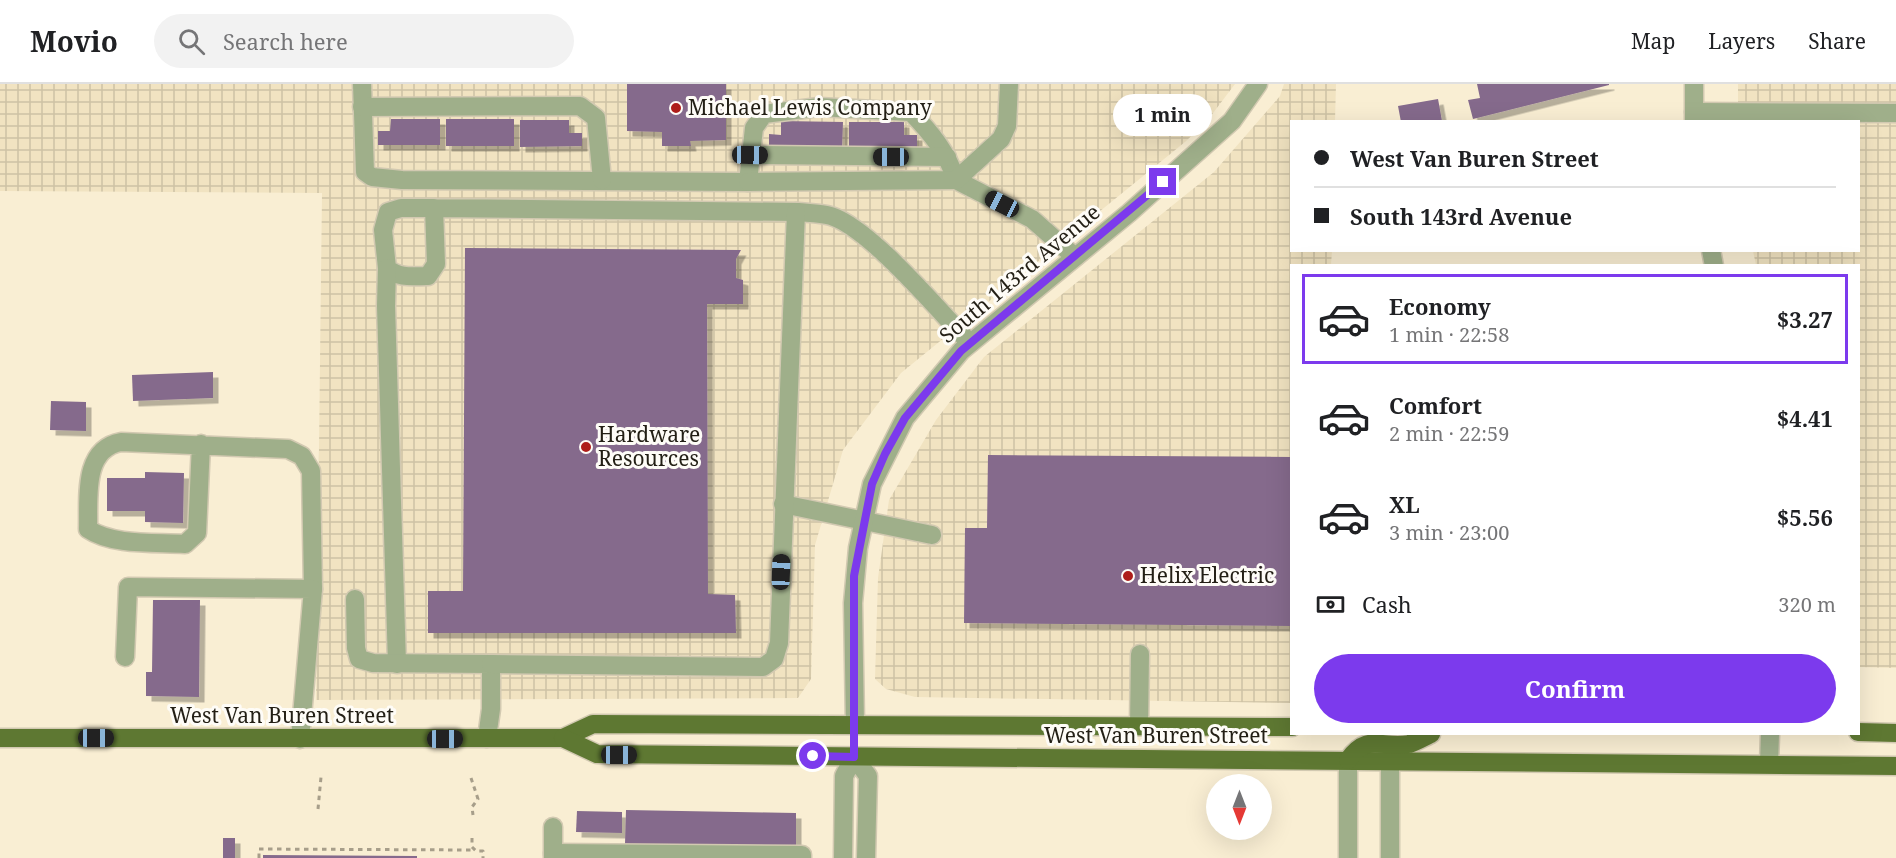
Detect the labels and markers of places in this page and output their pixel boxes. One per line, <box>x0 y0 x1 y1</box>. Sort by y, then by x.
place label: Michael Lewis Company <box>688 93 932 121</box>
marker: Michael Lewis Company <box>669 101 683 115</box>
place label: Hardware Resources <box>598 420 700 472</box>
marker: Hardware Resources <box>579 440 593 454</box>
place label: Helix Electric <box>1140 561 1274 589</box>
marker: Helix Electric <box>1121 569 1135 583</box>

